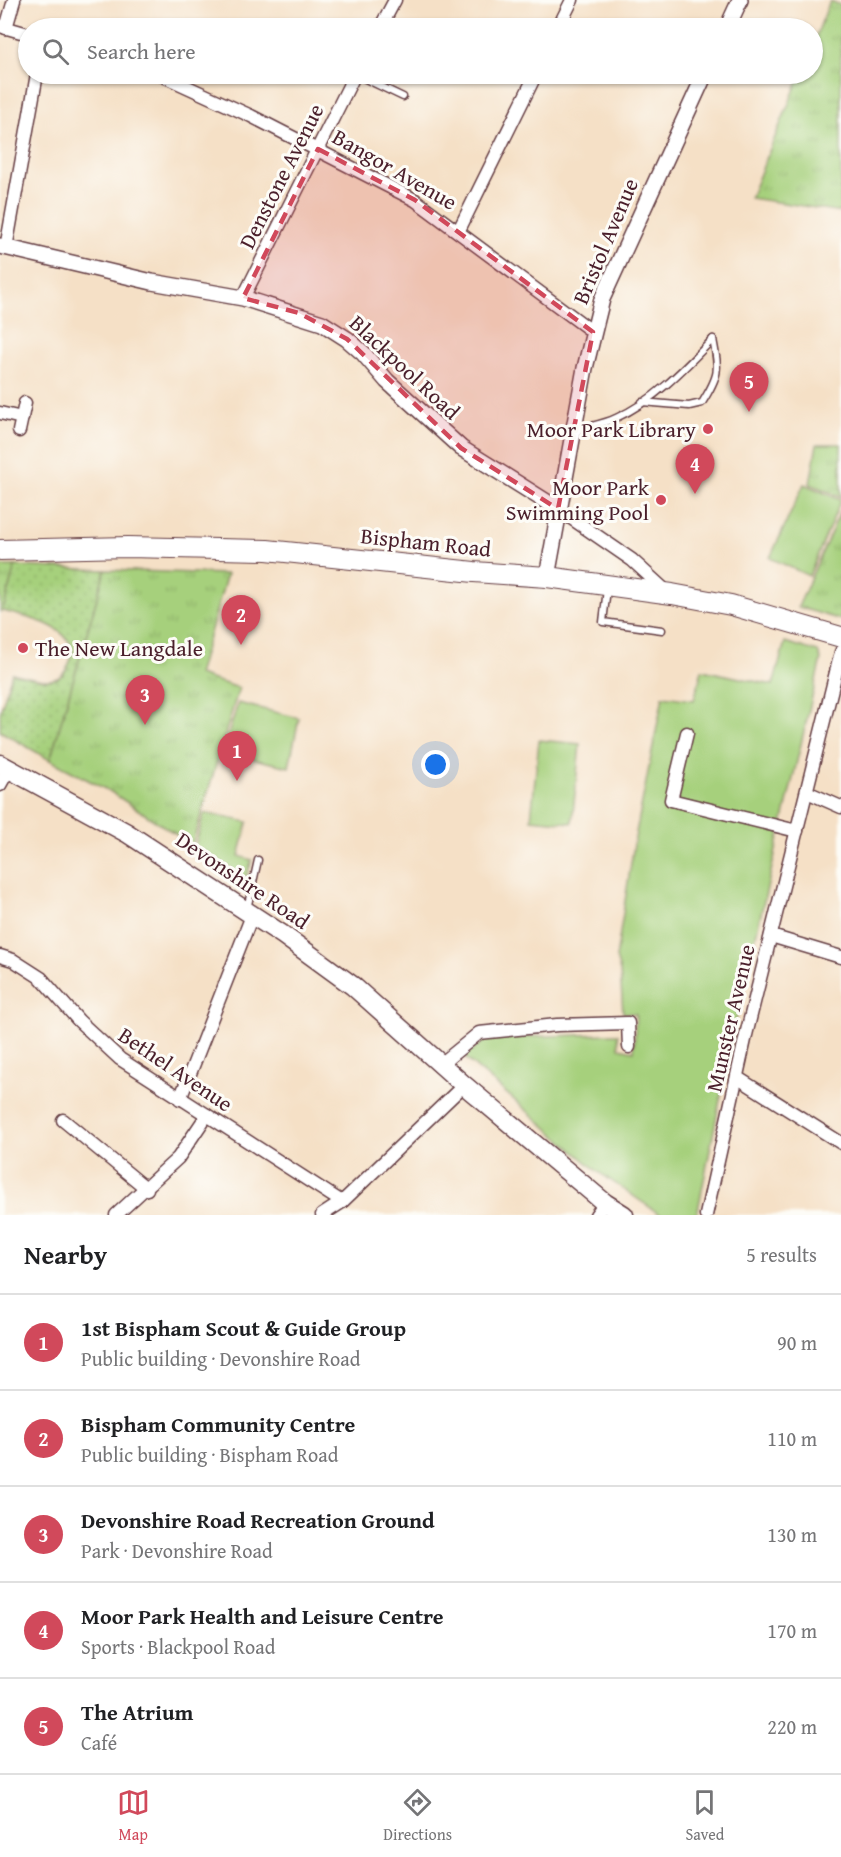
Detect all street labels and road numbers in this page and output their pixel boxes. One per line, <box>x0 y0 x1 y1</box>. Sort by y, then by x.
street label: Denstone Avenue <box>231 98 331 254</box>
street label: Bangor Avenue <box>327 120 463 218</box>
street label: Bristol Avenue <box>564 173 646 309</box>
street label: Blackpool Road <box>343 307 468 427</box>
street label: Bispham Road <box>359 519 493 565</box>
street label: Devonshire Road <box>170 823 316 937</box>
street label: Munster Avenue <box>697 941 763 1095</box>
street label: Bethel Avenue <box>112 1019 240 1119</box>

